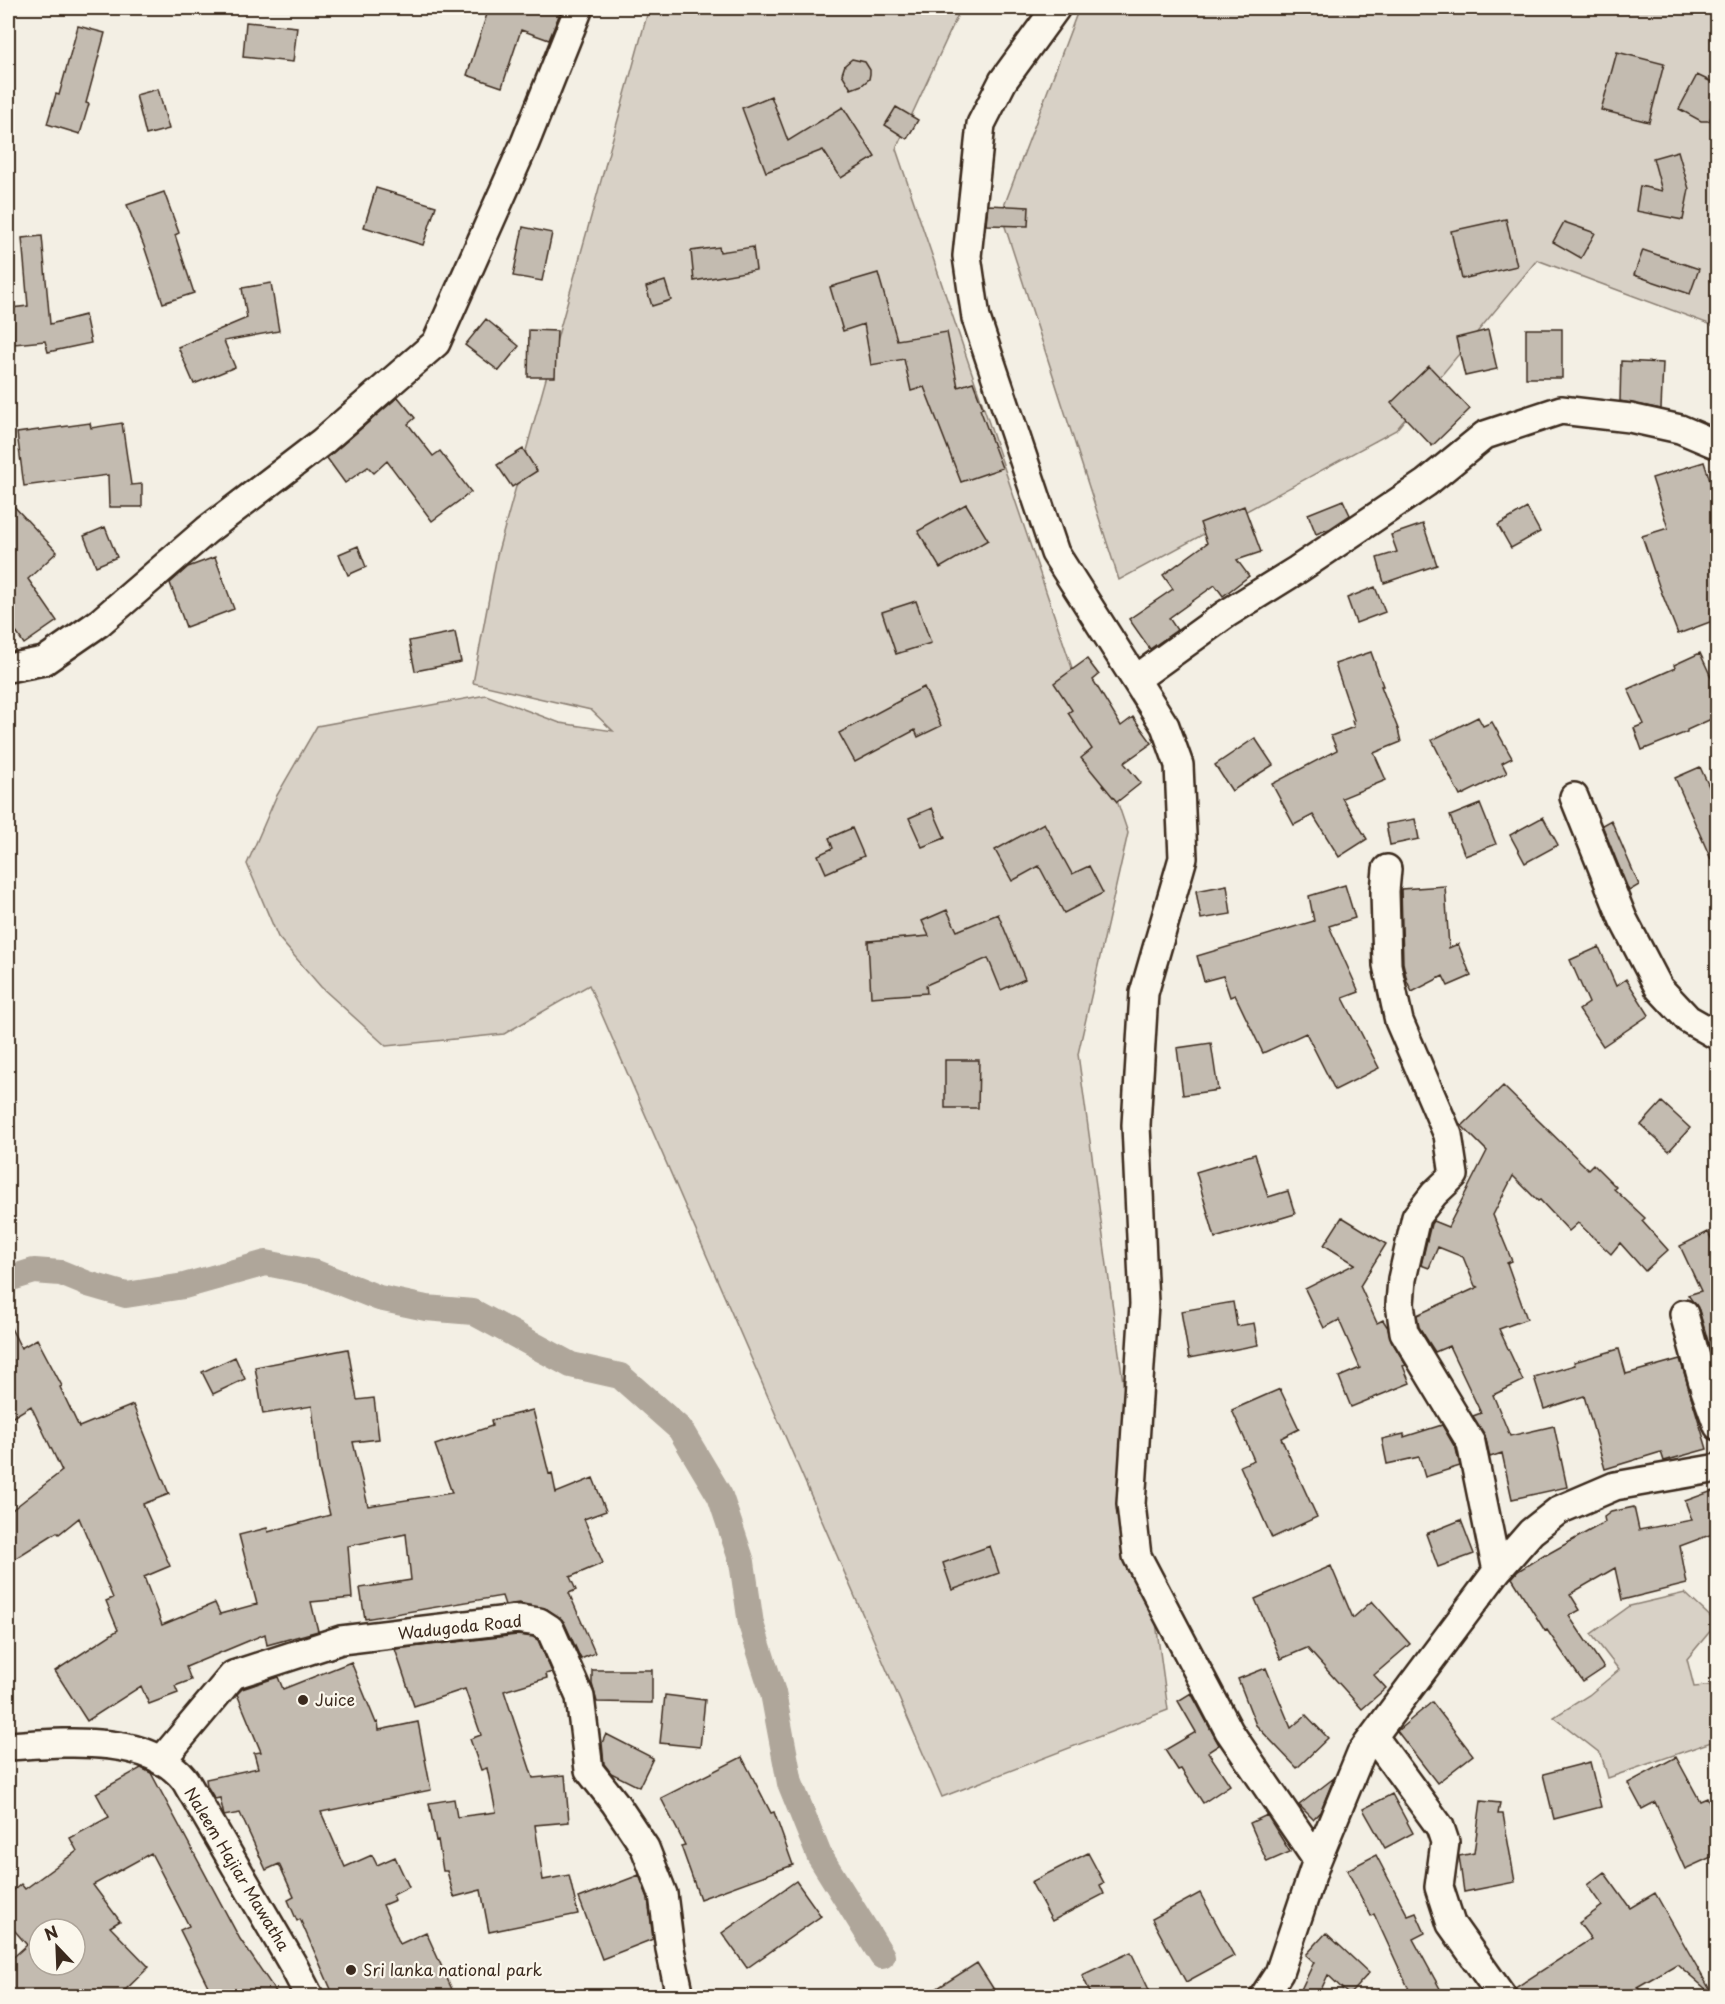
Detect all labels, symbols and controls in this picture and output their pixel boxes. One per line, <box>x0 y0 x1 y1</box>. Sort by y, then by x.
street label: Wadugoda Road <box>397 1608 523 1644</box>
place label: Juice <box>315 1687 355 1711</box>
marker: Juice <box>296 1693 310 1707</box>
street label: Naleem Hajiar Mawatha <box>179 1782 296 1955</box>
north arrow <box>27 1917 87 1977</box>
text: N <box>40 1919 61 1946</box>
place label: Sri lanka national park <box>363 1957 543 1981</box>
marker: Sri lanka national park <box>344 1963 358 1977</box>

